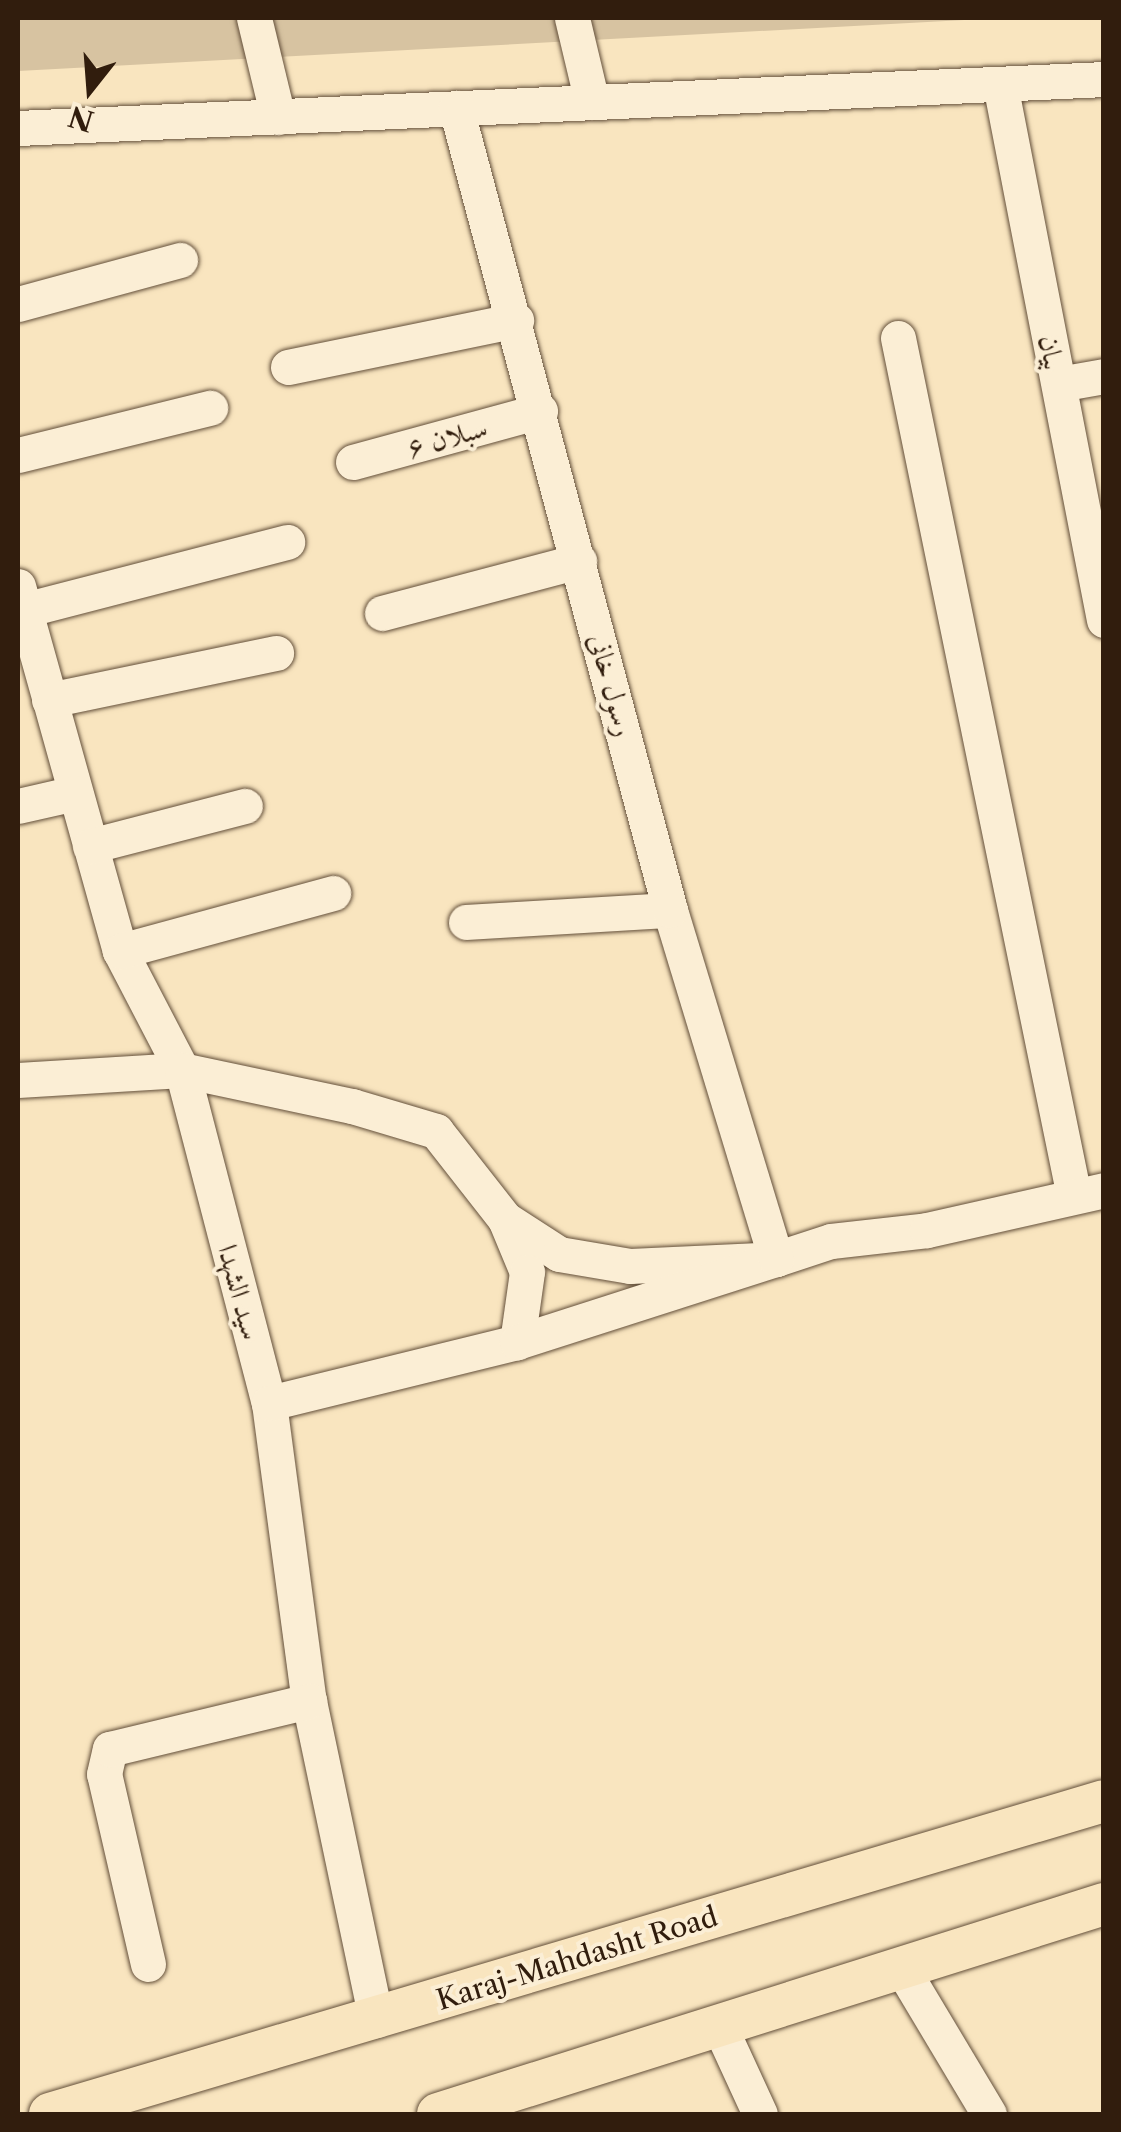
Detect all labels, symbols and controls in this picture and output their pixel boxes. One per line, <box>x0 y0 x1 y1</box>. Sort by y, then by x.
north arrow <box>40 40 140 140</box>
text: N <box>65 99 98 139</box>
street label: بیان <box>1032 332 1072 372</box>
street label: سبلان ۶ <box>403 410 491 464</box>
street label: رسول خانی <box>582 630 642 740</box>
street label: سید الشهدا <box>211 1241 269 1343</box>
street label: Karaj-Mahdasht Road <box>432 1899 722 2017</box>

